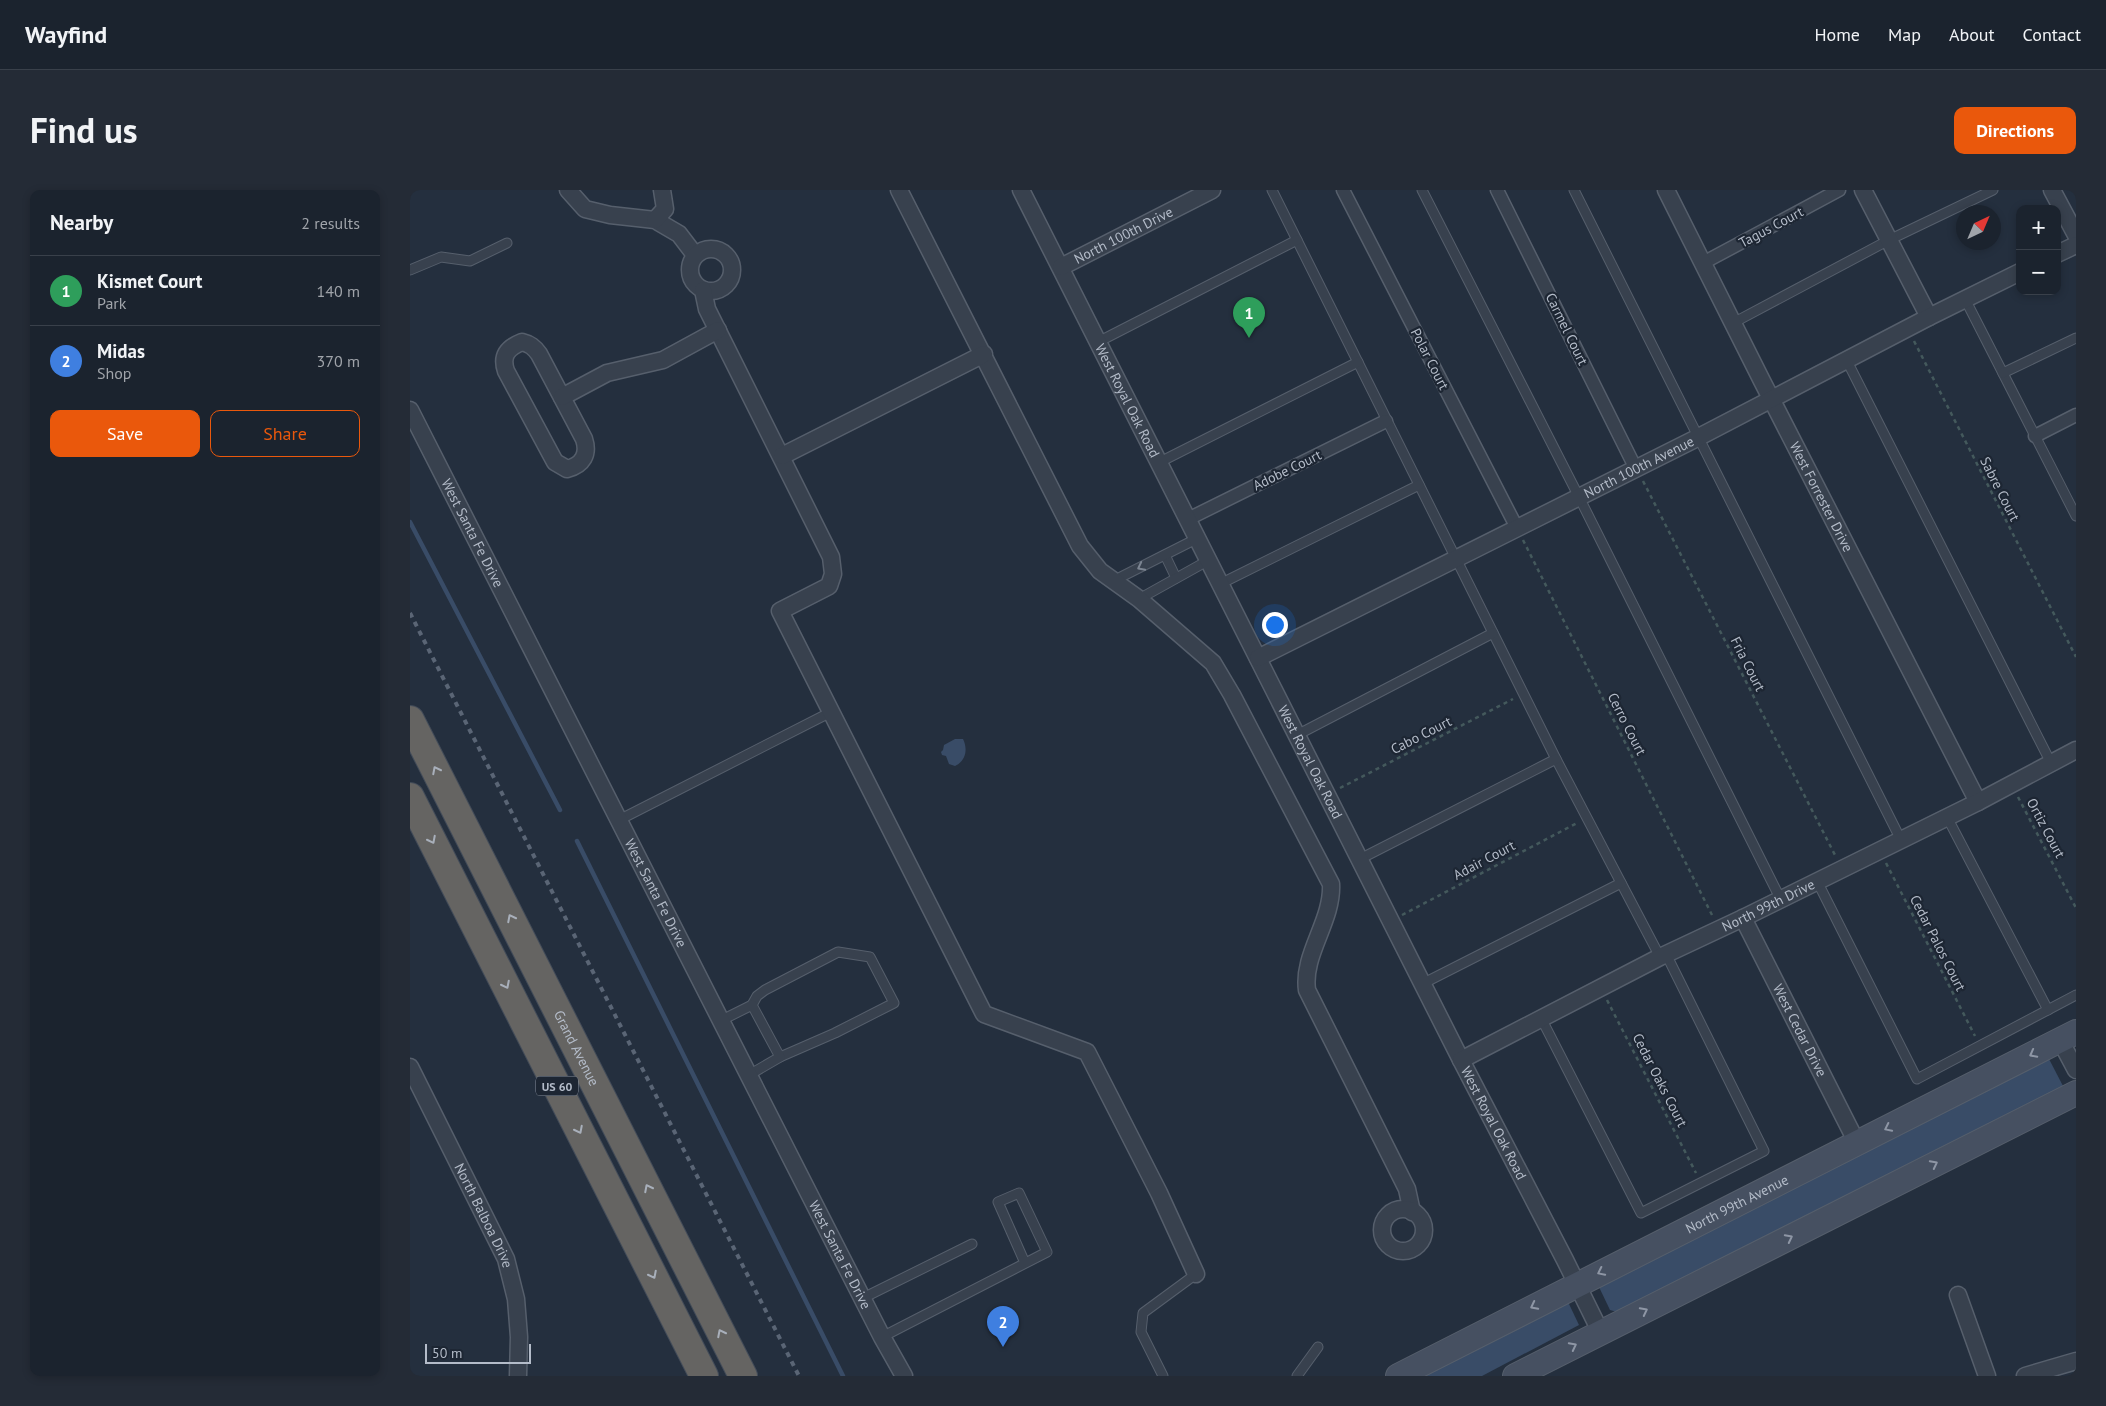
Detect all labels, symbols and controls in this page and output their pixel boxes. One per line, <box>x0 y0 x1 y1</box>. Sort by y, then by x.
text: Wayfind <box>25 19 107 50</box>
text: Home <box>1814 23 1860 46</box>
text: Map <box>1888 23 1921 46</box>
text: About <box>1949 23 1995 46</box>
text: Contact <box>2023 23 2081 46</box>
text: Find us <box>30 107 138 153</box>
button: Directions <box>1954 107 2076 154</box>
street label: North 100th Drive <box>1071 202 1176 268</box>
street label: Tagus Court <box>1736 202 1807 251</box>
north arrow <box>1956 205 2001 250</box>
map controls <box>2016 205 2061 295</box>
button: + <box>2016 205 2061 250</box>
text: Nearby <box>50 209 113 236</box>
text: 2 results <box>301 213 360 233</box>
button: − <box>2016 250 2061 295</box>
text: Kismet Court <box>97 269 202 293</box>
text: 1 <box>61 281 71 301</box>
text: 140 m <box>317 281 360 301</box>
street label: Carmel Court <box>1542 290 1592 368</box>
text: Park <box>97 293 126 313</box>
pin: 1 <box>1233 297 1265 338</box>
street label: Polar Court <box>1407 325 1453 393</box>
text: Midas <box>97 339 145 363</box>
street label: West Royal Oak Road <box>1091 341 1164 461</box>
text: 2 <box>61 351 71 371</box>
text: 370 m <box>317 351 360 371</box>
text: Shop <box>97 363 131 383</box>
button: Save <box>50 410 200 457</box>
button: Share <box>210 410 360 457</box>
street label: North 100th Avenue <box>1581 432 1697 502</box>
street label: West Forrester Drive <box>1786 439 1857 555</box>
street label: Adobe Court <box>1250 446 1324 494</box>
street label: Sabre Court <box>1976 454 2024 525</box>
street label: West Santa Fe Drive <box>437 476 508 590</box>
one-way arrow <box>1137 561 1146 571</box>
your location <box>1262 612 1288 638</box>
street label: Fria Court <box>1727 634 1770 695</box>
street label: Cerro Court <box>1604 690 1651 759</box>
street label: West Royal Oak Road <box>1274 702 1347 822</box>
street label: Cabo Court <box>1388 712 1455 758</box>
one-way arrow <box>431 766 442 775</box>
street label: Ortiz Court <box>2023 795 2069 861</box>
one-way arrow <box>426 835 436 844</box>
street label: West Santa Fe Drive <box>621 836 691 950</box>
street label: Adair Court <box>1450 836 1518 884</box>
street label: North 99th Drive <box>1719 875 1818 936</box>
street label: Cedar Palos Court <box>1906 892 1970 994</box>
one-way arrow <box>507 914 517 923</box>
one-way arrow <box>500 980 510 989</box>
street label: West Cedar Drive <box>1769 981 1831 1080</box>
street label: Grand Avenue <box>550 1007 603 1089</box>
street label: Cedar Oaks Court <box>1629 1030 1691 1130</box>
one-way arrow <box>2029 1048 2038 1058</box>
street label: West Royal Oak Road <box>1457 1063 1531 1183</box>
road number: US 60 <box>536 1076 578 1096</box>
one-way arrow <box>1884 1122 1893 1132</box>
one-way arrow <box>573 1125 583 1134</box>
street label: North Balboa Drive <box>451 1160 517 1270</box>
one-way arrow <box>1929 1160 1938 1170</box>
street label: North 99th Avenue <box>1682 1170 1791 1238</box>
one-way arrow <box>644 1184 654 1193</box>
street label: West Santa Fe Drive <box>805 1197 875 1312</box>
one-way arrow <box>1784 1233 1793 1244</box>
one-way arrow <box>1598 1266 1607 1276</box>
one-way arrow <box>647 1270 657 1279</box>
one-way arrow <box>1530 1300 1539 1310</box>
pin: 2 <box>987 1306 1019 1347</box>
one-way arrow <box>1639 1307 1648 1317</box>
one-way arrow <box>717 1329 727 1338</box>
scale bar <box>425 1341 531 1364</box>
one-way arrow <box>1568 1342 1577 1353</box>
text: 50 m <box>432 1344 462 1362</box>

